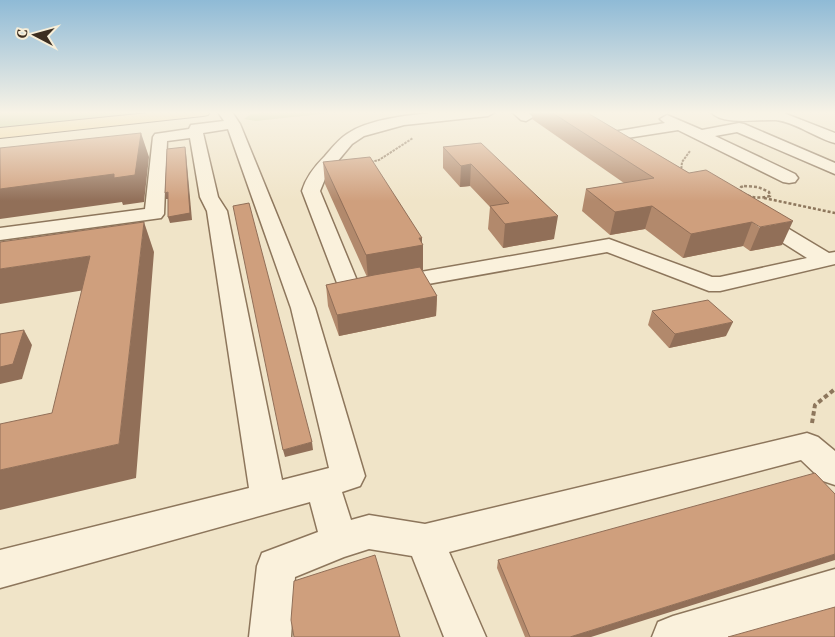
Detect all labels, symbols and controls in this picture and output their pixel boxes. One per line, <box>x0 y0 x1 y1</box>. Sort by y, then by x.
north arrow <box>10 10 60 60</box>
text: С <box>12 28 31 39</box>

